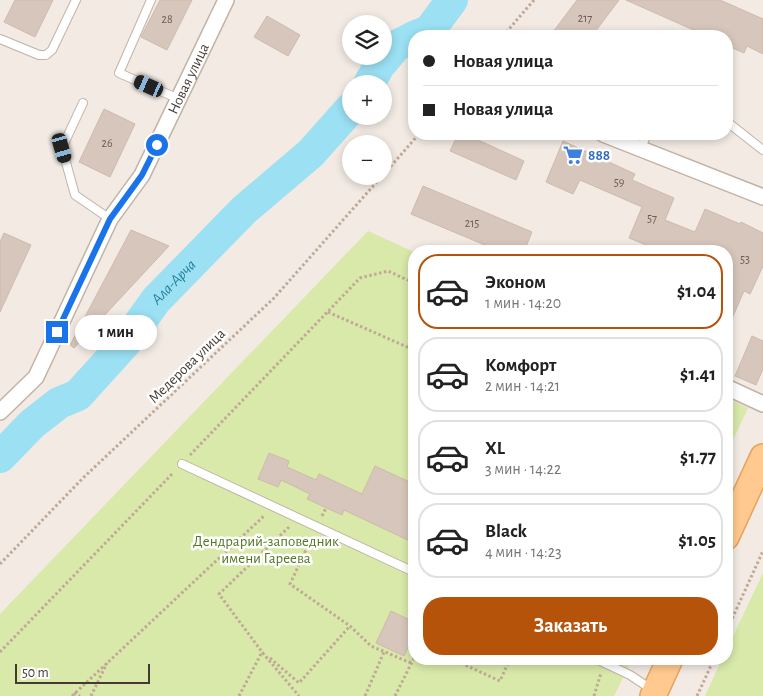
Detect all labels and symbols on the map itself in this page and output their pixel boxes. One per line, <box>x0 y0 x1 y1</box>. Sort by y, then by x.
house number: 217 <box>578 12 592 24</box>
house number: 28 <box>161 13 173 25</box>
street label: Новая улица <box>165 41 212 116</box>
car <box>132 73 165 99</box>
car <box>50 132 73 164</box>
route start <box>146 134 168 156</box>
house number: 26 <box>101 137 113 149</box>
supermarket icon: 888 <box>562 144 584 166</box>
place label: 888 <box>588 148 610 163</box>
house number: 59 <box>614 176 625 188</box>
house number: 57 <box>647 212 657 224</box>
house number: 215 <box>465 217 479 229</box>
house number: 53 <box>740 253 750 265</box>
water label: Ала-Арча <box>148 256 199 308</box>
callout: 1 мин <box>74 314 157 350</box>
route end <box>46 321 68 343</box>
street label: Медерова улица <box>146 326 228 406</box>
park label: Дендрарий-заповедник имени Гареева <box>193 534 339 566</box>
scale bar <box>15 661 150 684</box>

